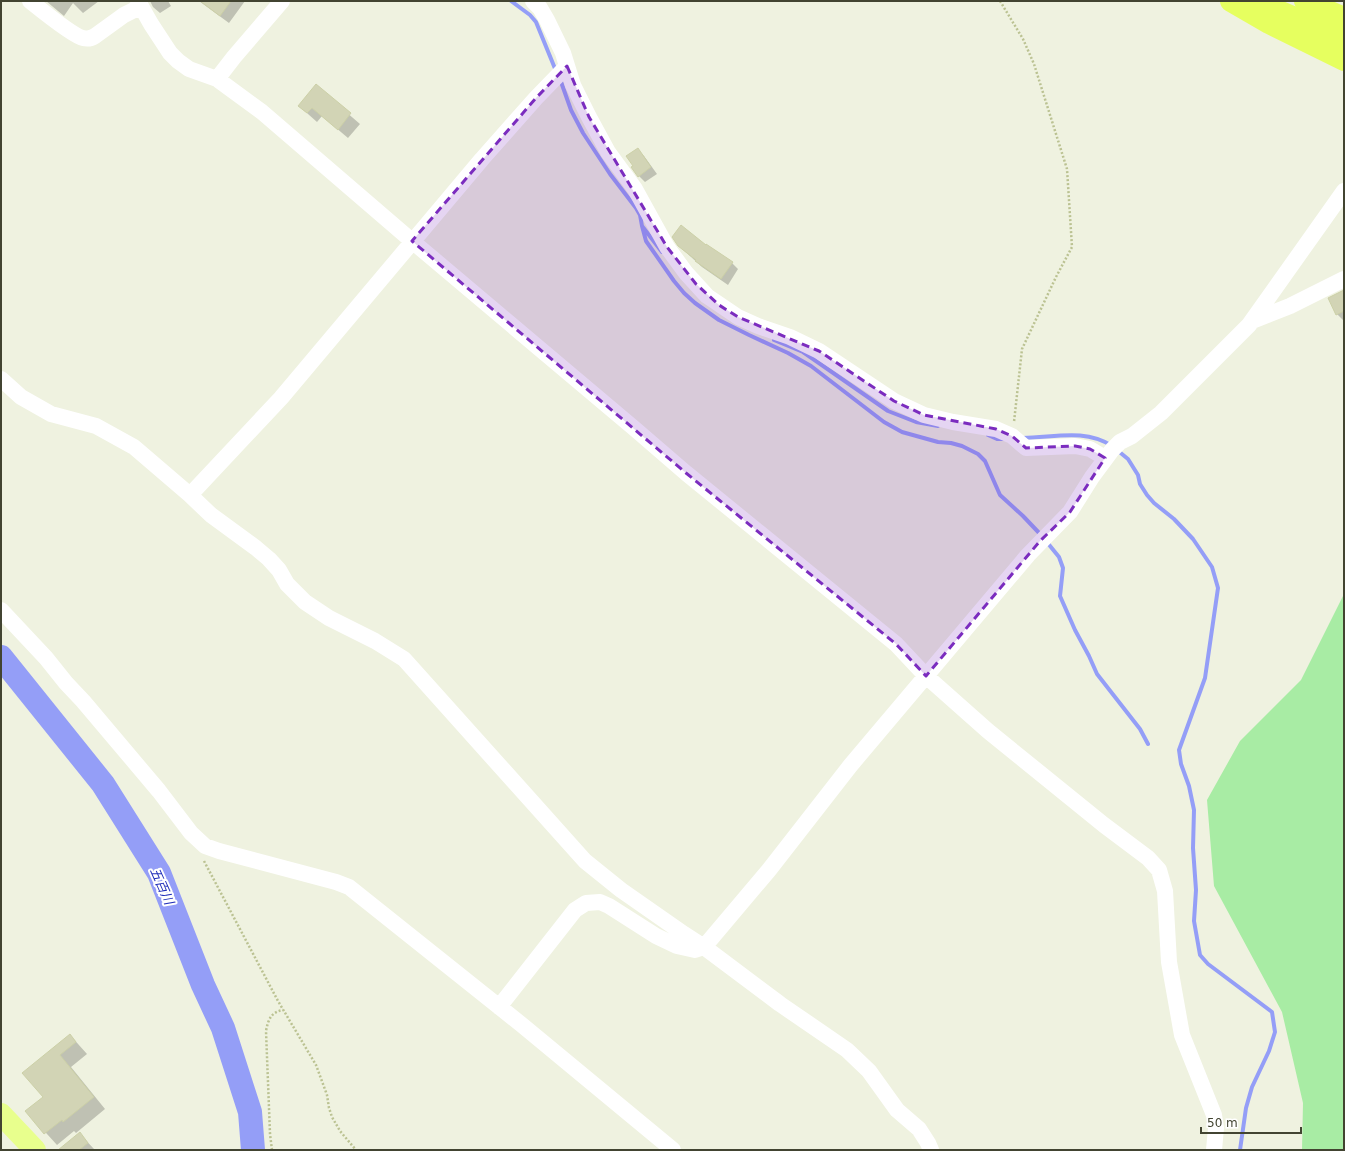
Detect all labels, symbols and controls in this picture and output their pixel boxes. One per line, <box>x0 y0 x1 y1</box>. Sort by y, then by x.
water label: 五百川 <box>147 865 178 909</box>
scale bar <box>1201 1109 1301 1135</box>
text: 50 m <box>1207 1116 1238 1130</box>

